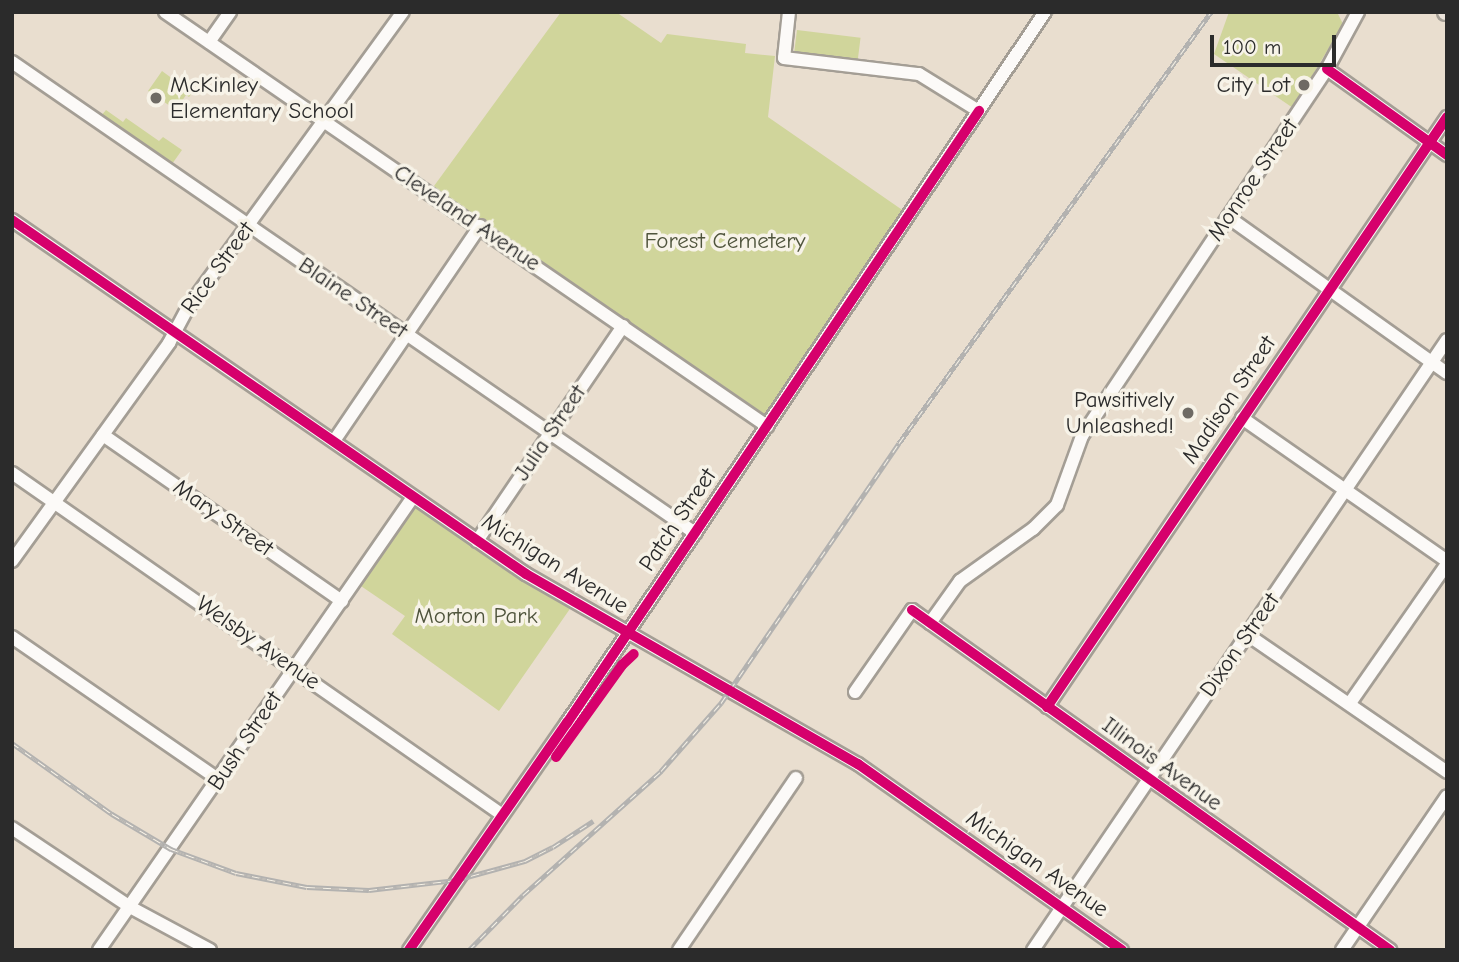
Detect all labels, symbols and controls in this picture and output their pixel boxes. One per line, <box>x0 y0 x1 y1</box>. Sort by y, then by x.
scale bar <box>1214 21 1340 65</box>
text: 100 m <box>1223 35 1281 59</box>
place label: McKinley Elementary School <box>170 71 354 125</box>
place label: City Lot <box>1216 71 1290 99</box>
marker: City Lot <box>1296 77 1312 93</box>
marker: McKinley Elementary School <box>148 90 164 106</box>
street label: Monroe Street <box>1202 113 1304 247</box>
street label: Cleveland Avenue <box>388 159 546 277</box>
street label: Rice Street <box>175 217 261 319</box>
park label: Forest Cemetery <box>644 227 806 255</box>
street label: Blaine Street <box>293 251 413 345</box>
street label: Madison Street <box>1176 331 1282 469</box>
street label: Julia Street <box>508 380 592 486</box>
place label: Pawsitively Unleashed! <box>1066 386 1174 440</box>
marker: Pawsitively Unleashed! <box>1180 405 1196 421</box>
street label: Patch Street <box>633 463 723 577</box>
street label: Mary Street <box>168 473 278 563</box>
street label: Michigan Avenue <box>477 508 633 620</box>
street label: Dixon Street <box>1194 588 1286 702</box>
street label: Welsby Avenue <box>191 590 325 696</box>
park label: Morton Park <box>414 602 538 630</box>
street label: Bush Street <box>202 686 288 796</box>
street label: Illinois Avenue <box>1097 711 1227 817</box>
street label: Michigan Avenue <box>960 805 1114 923</box>

